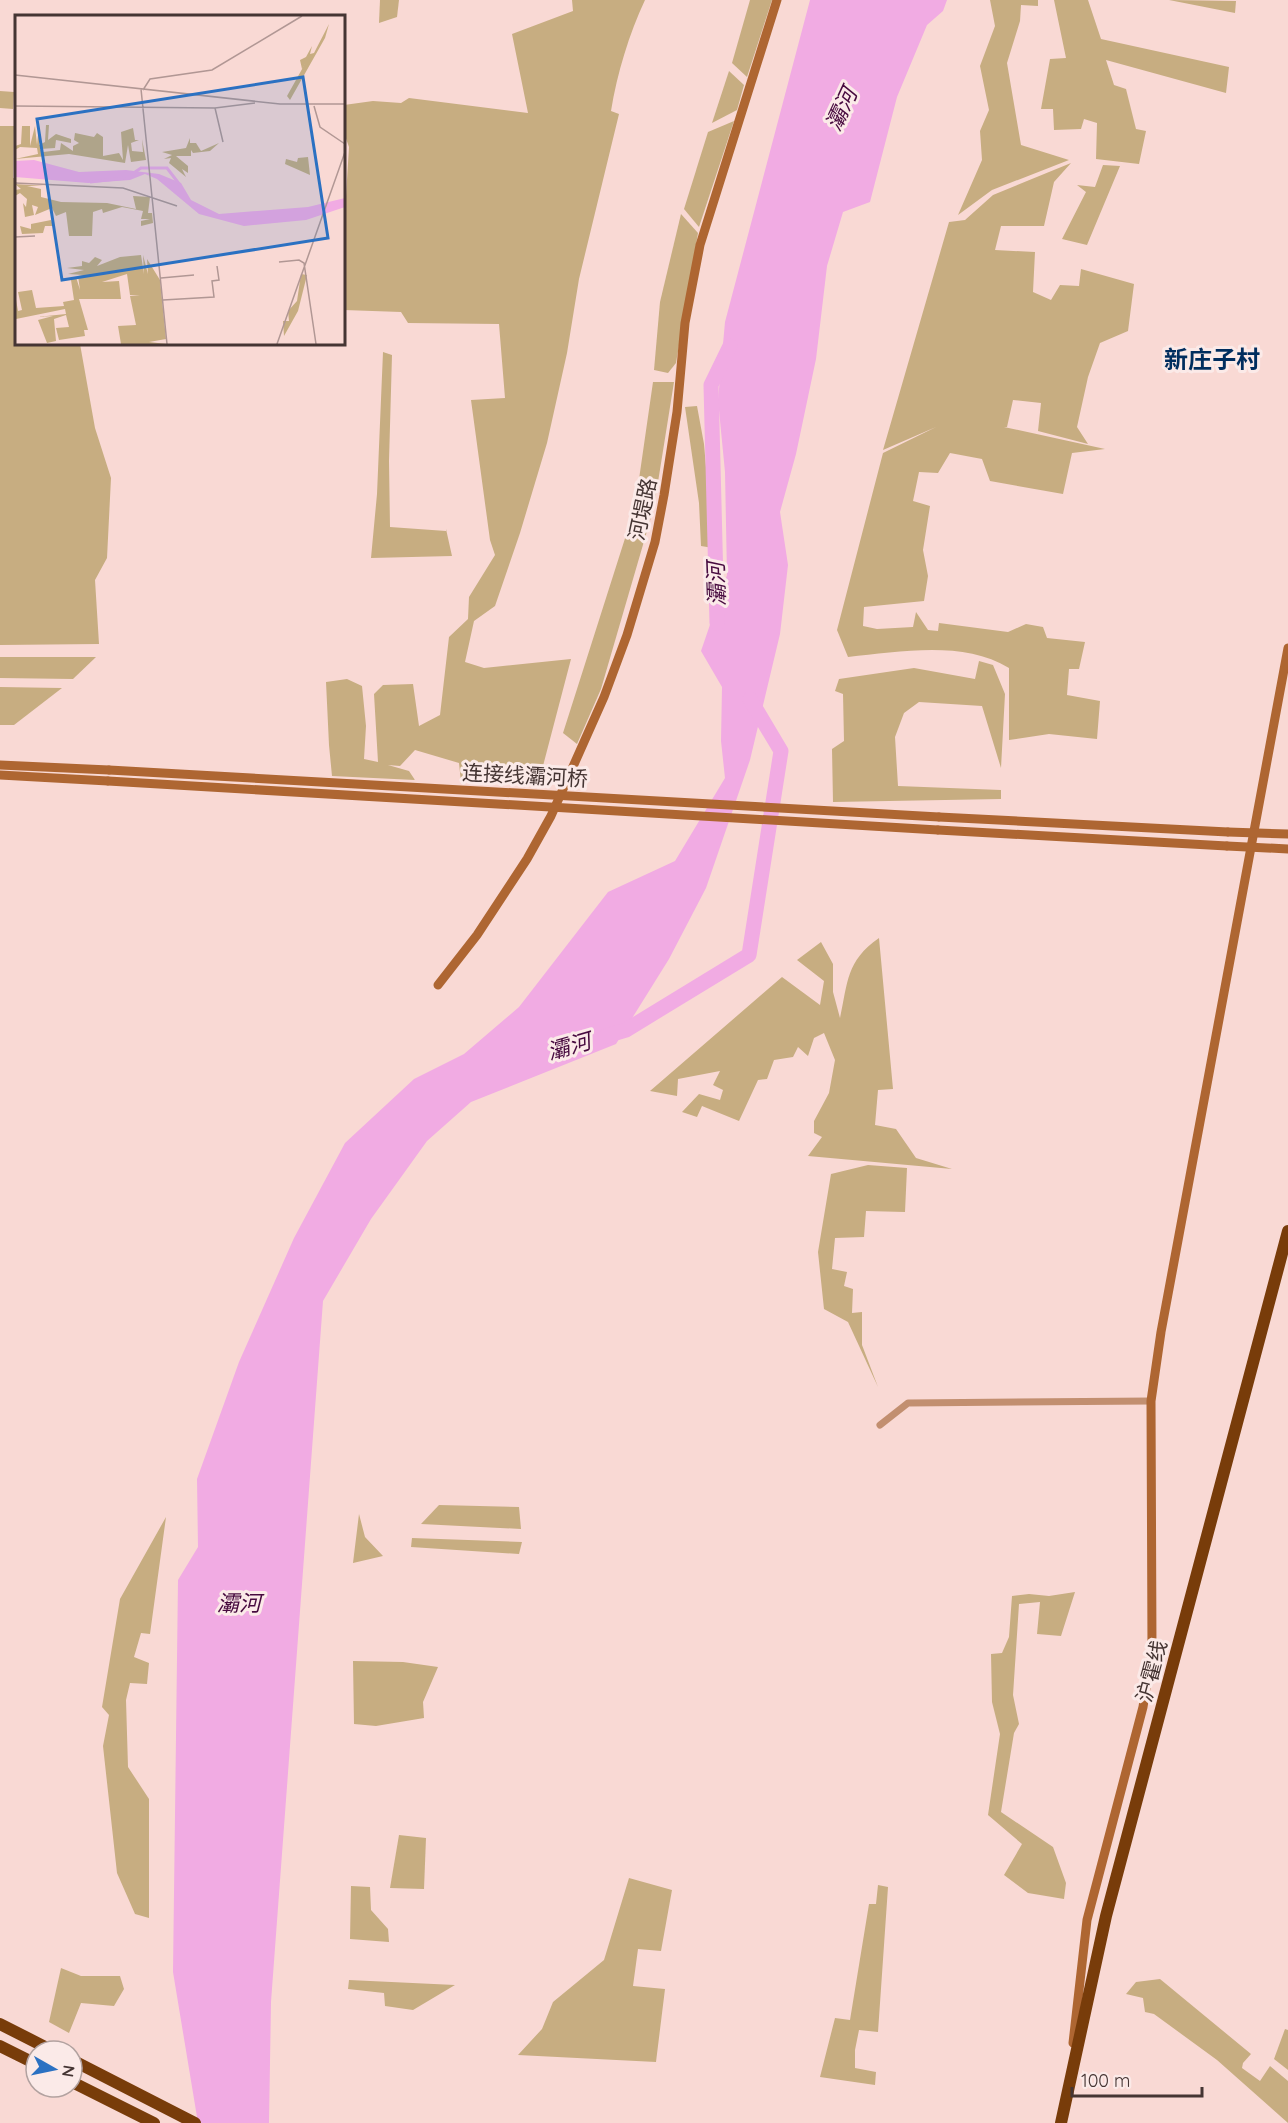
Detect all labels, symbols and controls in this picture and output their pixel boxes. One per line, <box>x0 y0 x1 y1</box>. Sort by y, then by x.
inset map <box>15 15 345 345</box>
water label: 灞河 <box>819 80 865 135</box>
district label: 新庄子村 <box>1164 344 1260 374</box>
street label: 河堤路 <box>623 475 661 543</box>
water label: 灞河 <box>701 558 731 606</box>
street label: 连接线灞河桥 <box>461 759 589 791</box>
water label: 灞河 <box>544 1025 598 1066</box>
water label: 灞河 <box>217 1589 265 1617</box>
street label: 沪霍线 <box>1130 1637 1172 1705</box>
north arrow <box>24 2039 84 2099</box>
scale bar <box>1072 2060 1202 2098</box>
text: N <box>58 2064 80 2079</box>
text: 100 m <box>1081 2069 1130 2092</box>

